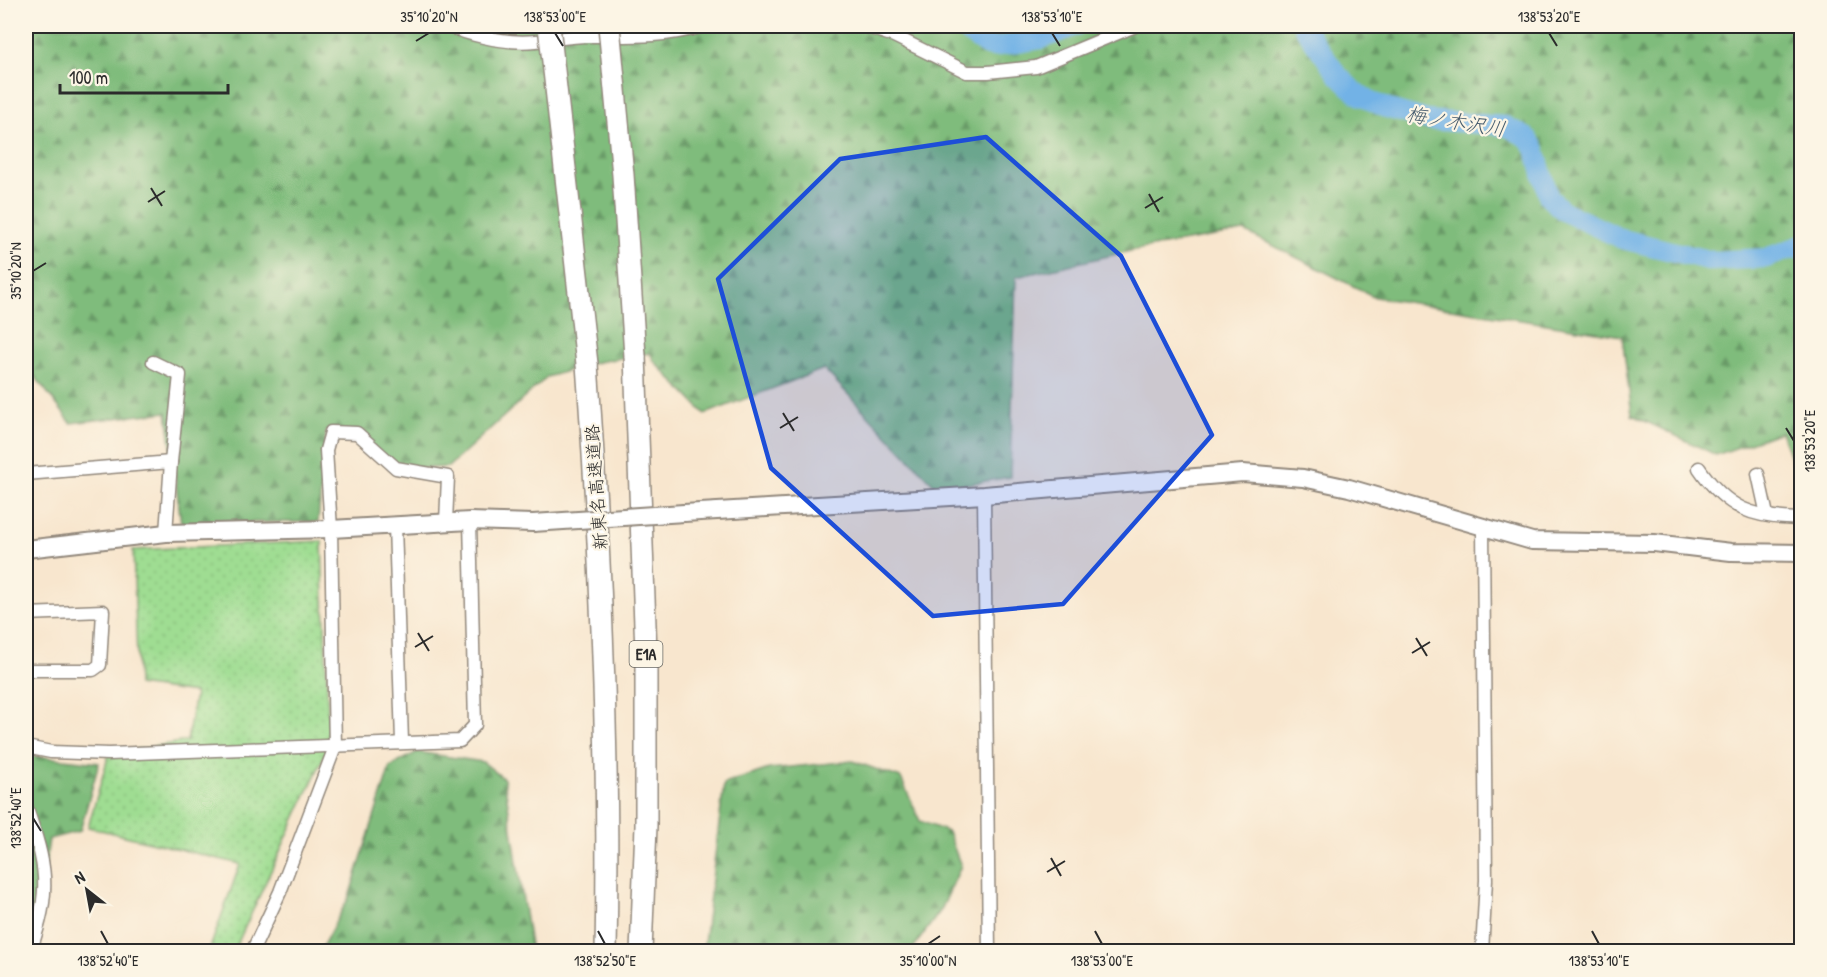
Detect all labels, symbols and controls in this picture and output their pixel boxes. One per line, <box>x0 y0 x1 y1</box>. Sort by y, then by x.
text: 35°10'20"N <box>400 6 458 27</box>
text: 138°53'00"E <box>524 6 587 27</box>
text: 138°53'10"E <box>1021 6 1083 27</box>
text: 138°53'20"E <box>1518 6 1581 27</box>
scale bar <box>60 57 228 95</box>
text: 100 m <box>69 65 108 90</box>
water label: 梅ノ木沢川 <box>1405 100 1507 142</box>
text: 35°10'20"N <box>5 242 26 300</box>
text: 138°53'20"E <box>1799 409 1820 472</box>
street label: 新東名高速道路 <box>579 423 613 551</box>
road number: E1A <box>630 641 662 667</box>
text: 138°52'40"E <box>5 787 26 849</box>
north arrow <box>57 860 117 920</box>
text: N <box>70 865 89 889</box>
text: 138°52'40"E <box>77 950 139 971</box>
text: 138°52'50"E <box>574 950 636 971</box>
text: 35°10'00"N <box>899 950 957 971</box>
text: 138°53'00"E <box>1071 950 1134 971</box>
text: 138°53'10"E <box>1568 950 1630 971</box>

